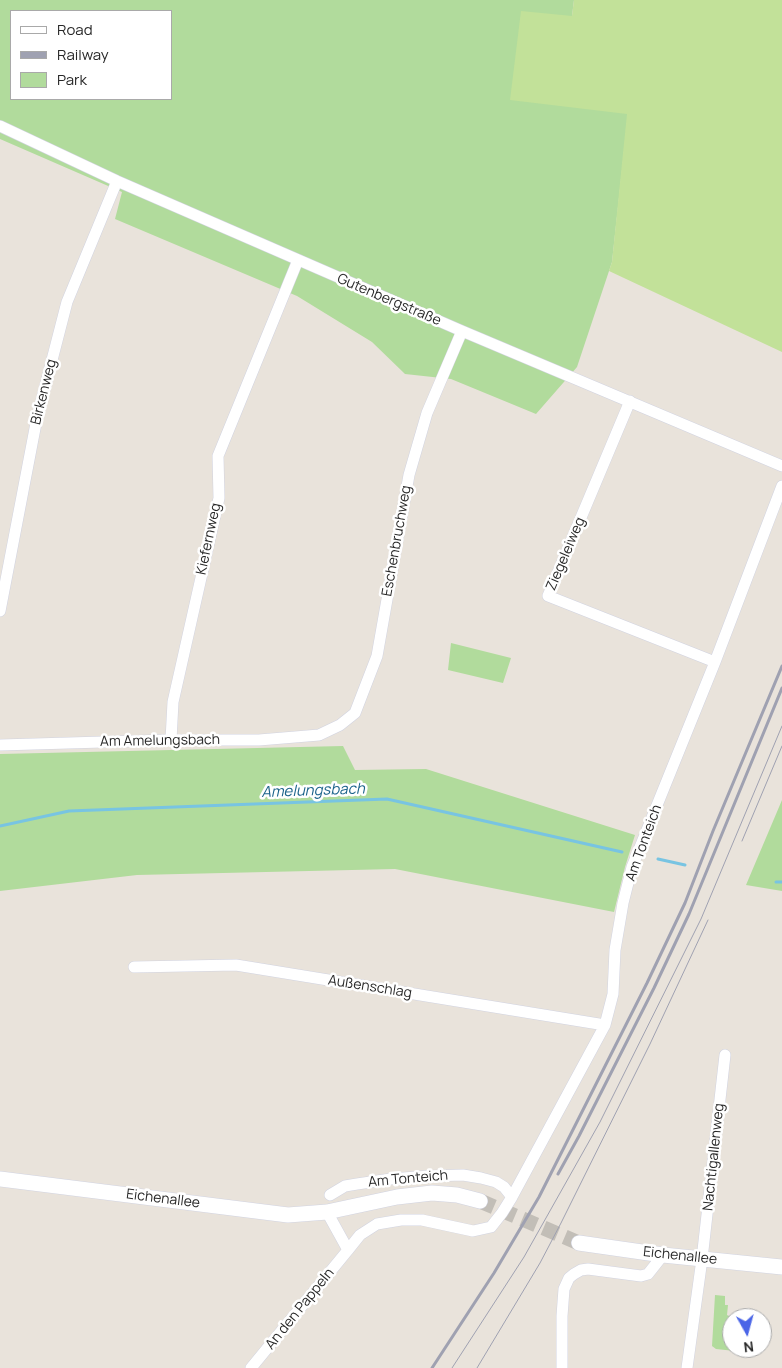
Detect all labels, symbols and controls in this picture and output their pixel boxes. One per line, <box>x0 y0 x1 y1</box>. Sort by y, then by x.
legend <box>10 10 172 100</box>
text: Road <box>57 19 93 40</box>
text: Railway <box>57 44 109 65</box>
text: Park <box>57 69 87 90</box>
street label: Gutenbergstraße <box>334 271 444 329</box>
street label: Birkenweg <box>28 357 60 427</box>
street label: Eschenbruchweg <box>379 484 415 598</box>
street label: Kiefernweg <box>193 502 225 576</box>
street label: Ziegeleiweg <box>543 515 589 593</box>
street label: Am Amelungsbach <box>100 732 220 750</box>
water label: Amelungsbach <box>261 780 365 802</box>
street label: Am Tonteich <box>622 802 666 884</box>
street label: Außenschlag <box>327 972 413 1002</box>
street label: Nachtigallenweg <box>700 1102 728 1212</box>
street label: Am Tonteich <box>367 1167 449 1191</box>
street label: Eichenallee <box>125 1186 201 1212</box>
street label: Eichenallee <box>642 1244 718 1268</box>
street label: An den Pappeln <box>262 1265 338 1353</box>
north arrow <box>722 1308 772 1358</box>
text: N <box>743 1337 755 1357</box>

